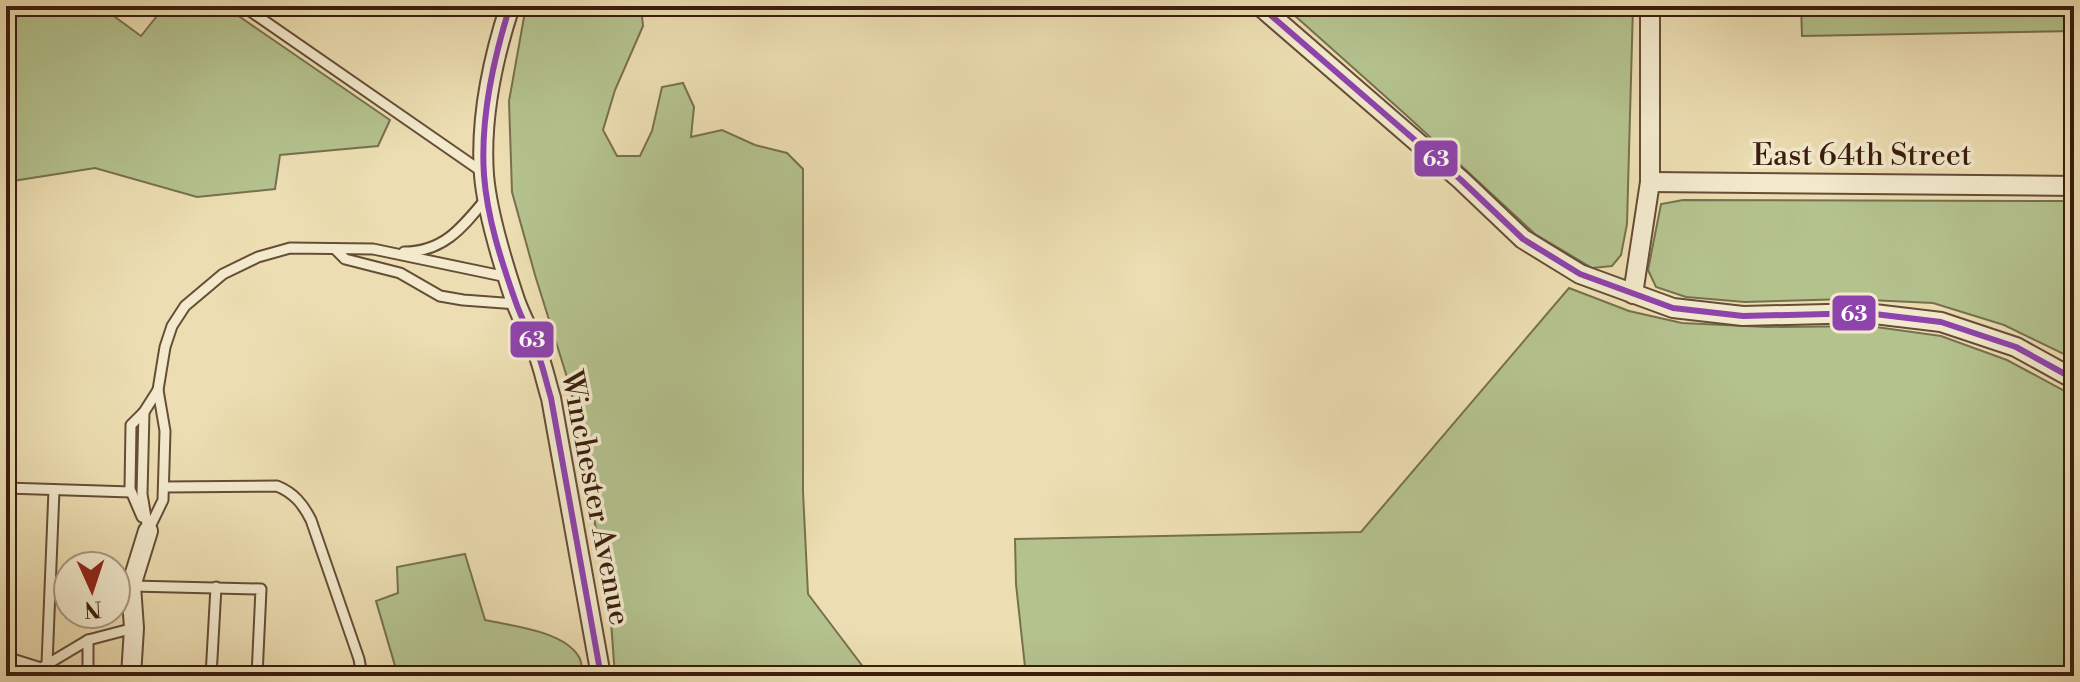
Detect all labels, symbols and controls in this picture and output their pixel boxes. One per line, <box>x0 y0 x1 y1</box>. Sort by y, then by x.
street label: East 64th Street <box>1752 137 1972 175</box>
line badge: 63 <box>1413 139 1459 178</box>
text: 63 <box>1422 146 1450 173</box>
line badge: 63 <box>1831 294 1877 332</box>
text: 63 <box>1840 301 1868 328</box>
line badge: 63 <box>509 320 555 359</box>
text: 63 <box>518 327 546 354</box>
street label: Winchester Avenue <box>551 366 638 629</box>
north arrow <box>52 550 132 630</box>
text: N <box>83 595 102 622</box>

